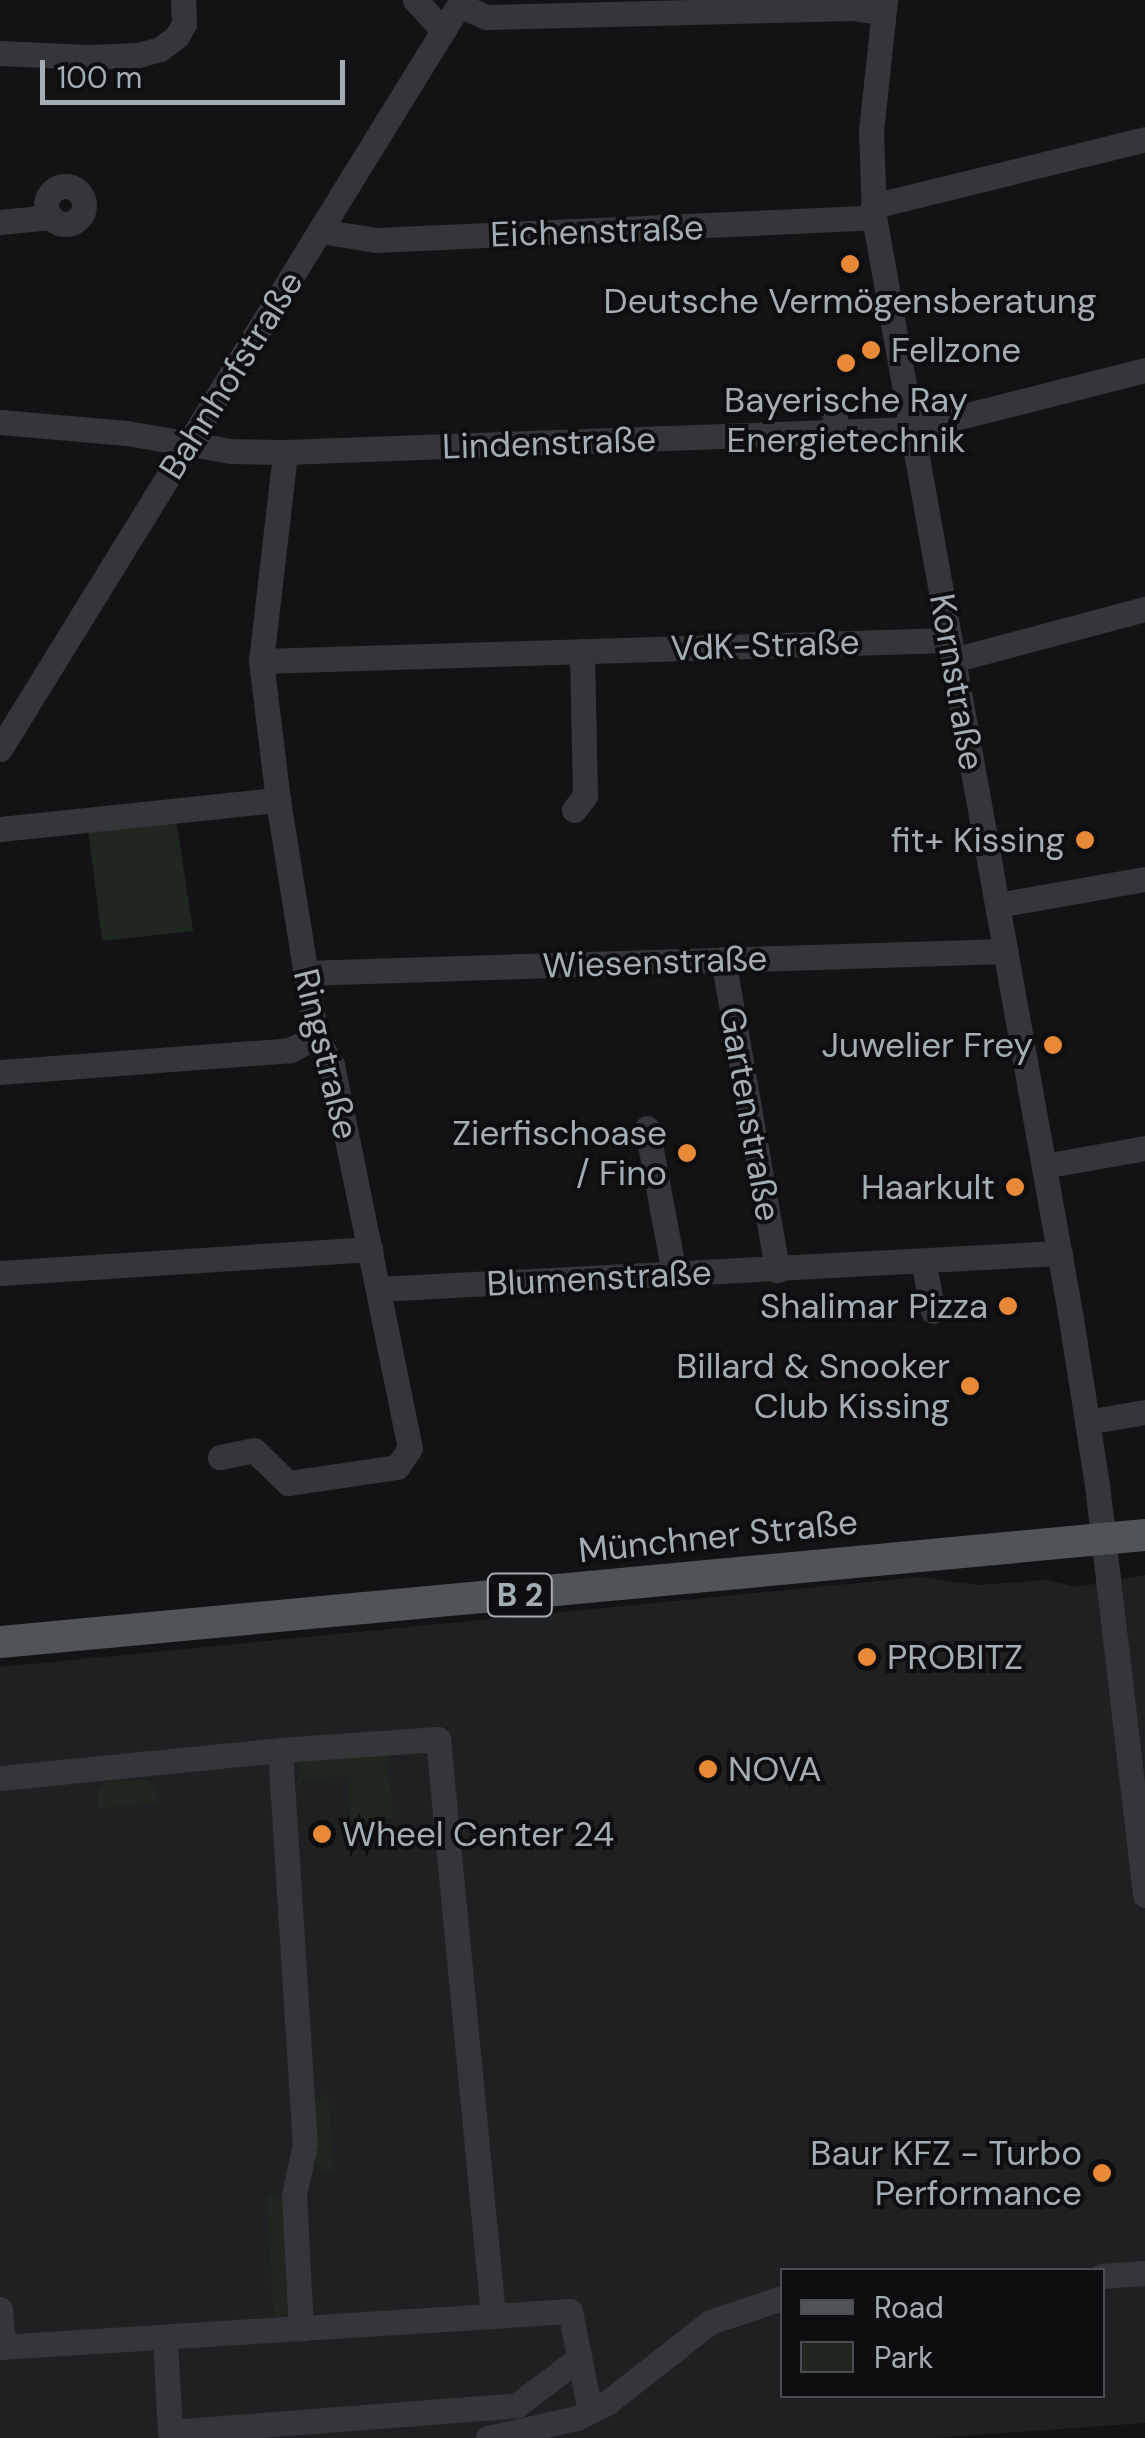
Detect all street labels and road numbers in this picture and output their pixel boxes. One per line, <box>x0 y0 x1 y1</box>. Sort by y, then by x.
street label: Eichenstraße <box>490 206 704 256</box>
street label: Bahnhofstraße <box>150 263 312 487</box>
street label: Lindenstraße <box>441 418 657 468</box>
street label: Kornstraße <box>921 591 993 773</box>
street label: VdK-Straße <box>670 621 860 669</box>
street label: Wiesenstraße <box>542 937 768 987</box>
street label: Ringstraße <box>285 965 367 1143</box>
street label: Gartenstraße <box>710 1004 790 1224</box>
street label: Blumenstraße <box>485 1251 713 1305</box>
street label: Münchner Straße <box>576 1500 860 1572</box>
road number: B 2 <box>485 1568 555 1622</box>

